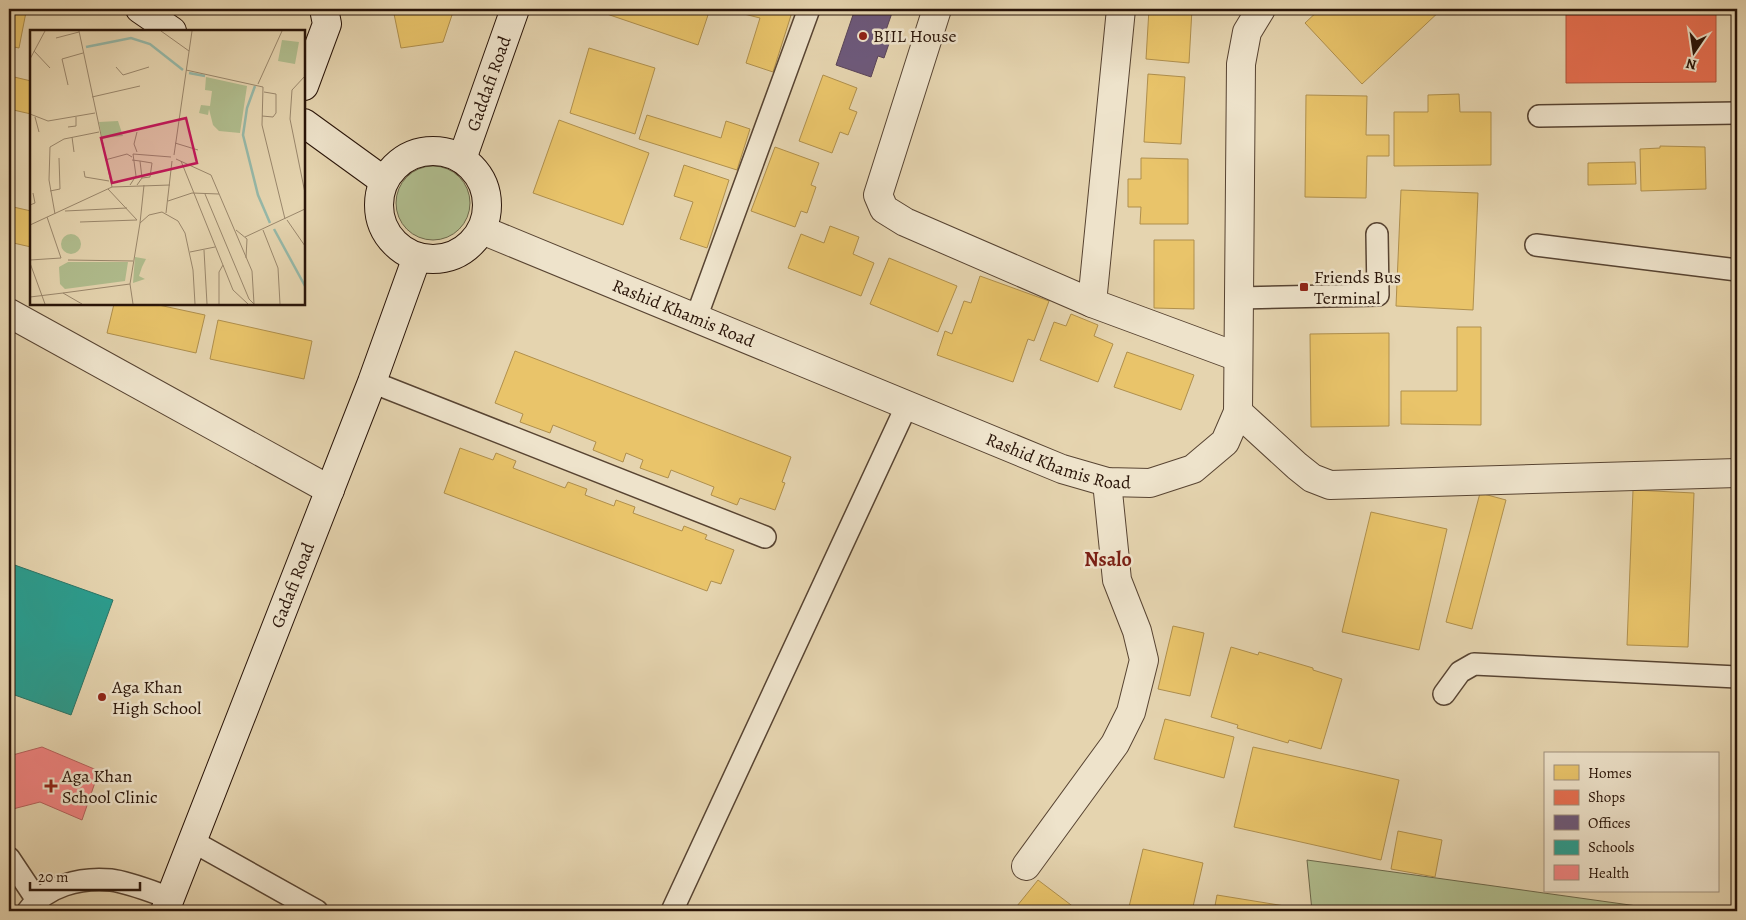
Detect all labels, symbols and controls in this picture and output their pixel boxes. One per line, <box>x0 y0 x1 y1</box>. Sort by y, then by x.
place label: BIIL House <box>873 24 957 48</box>
north arrow <box>1668 28 1718 78</box>
inset map <box>30 30 305 305</box>
marker: BIIL House <box>857 30 869 42</box>
street label: Gaddafi Road <box>461 32 517 135</box>
text: N <box>1684 54 1698 75</box>
place label: Friends Bus Terminal <box>1314 265 1401 310</box>
street label: Rashid Khamis Road <box>609 273 759 353</box>
marker: Friends Bus Terminal <box>1298 281 1310 293</box>
street label: Rashid Khamis Road <box>982 427 1131 495</box>
street label: Gadafi Road <box>265 539 320 631</box>
district label: Nsalo <box>1084 546 1132 573</box>
place label: Aga Khan High School <box>111 675 202 720</box>
marker: Aga Khan High School <box>96 691 108 703</box>
legend <box>1544 752 1718 892</box>
text: Homes <box>1588 763 1632 783</box>
place label: Aga Khan School Clinic <box>61 764 158 809</box>
marker: Aga Khan School Clinic <box>44 779 58 793</box>
text: Shops <box>1588 787 1625 807</box>
text: Offices <box>1588 813 1631 833</box>
text: Schools <box>1588 837 1635 857</box>
scale bar <box>30 860 140 892</box>
text: Health <box>1588 863 1629 883</box>
text: 20 m <box>38 867 69 887</box>

